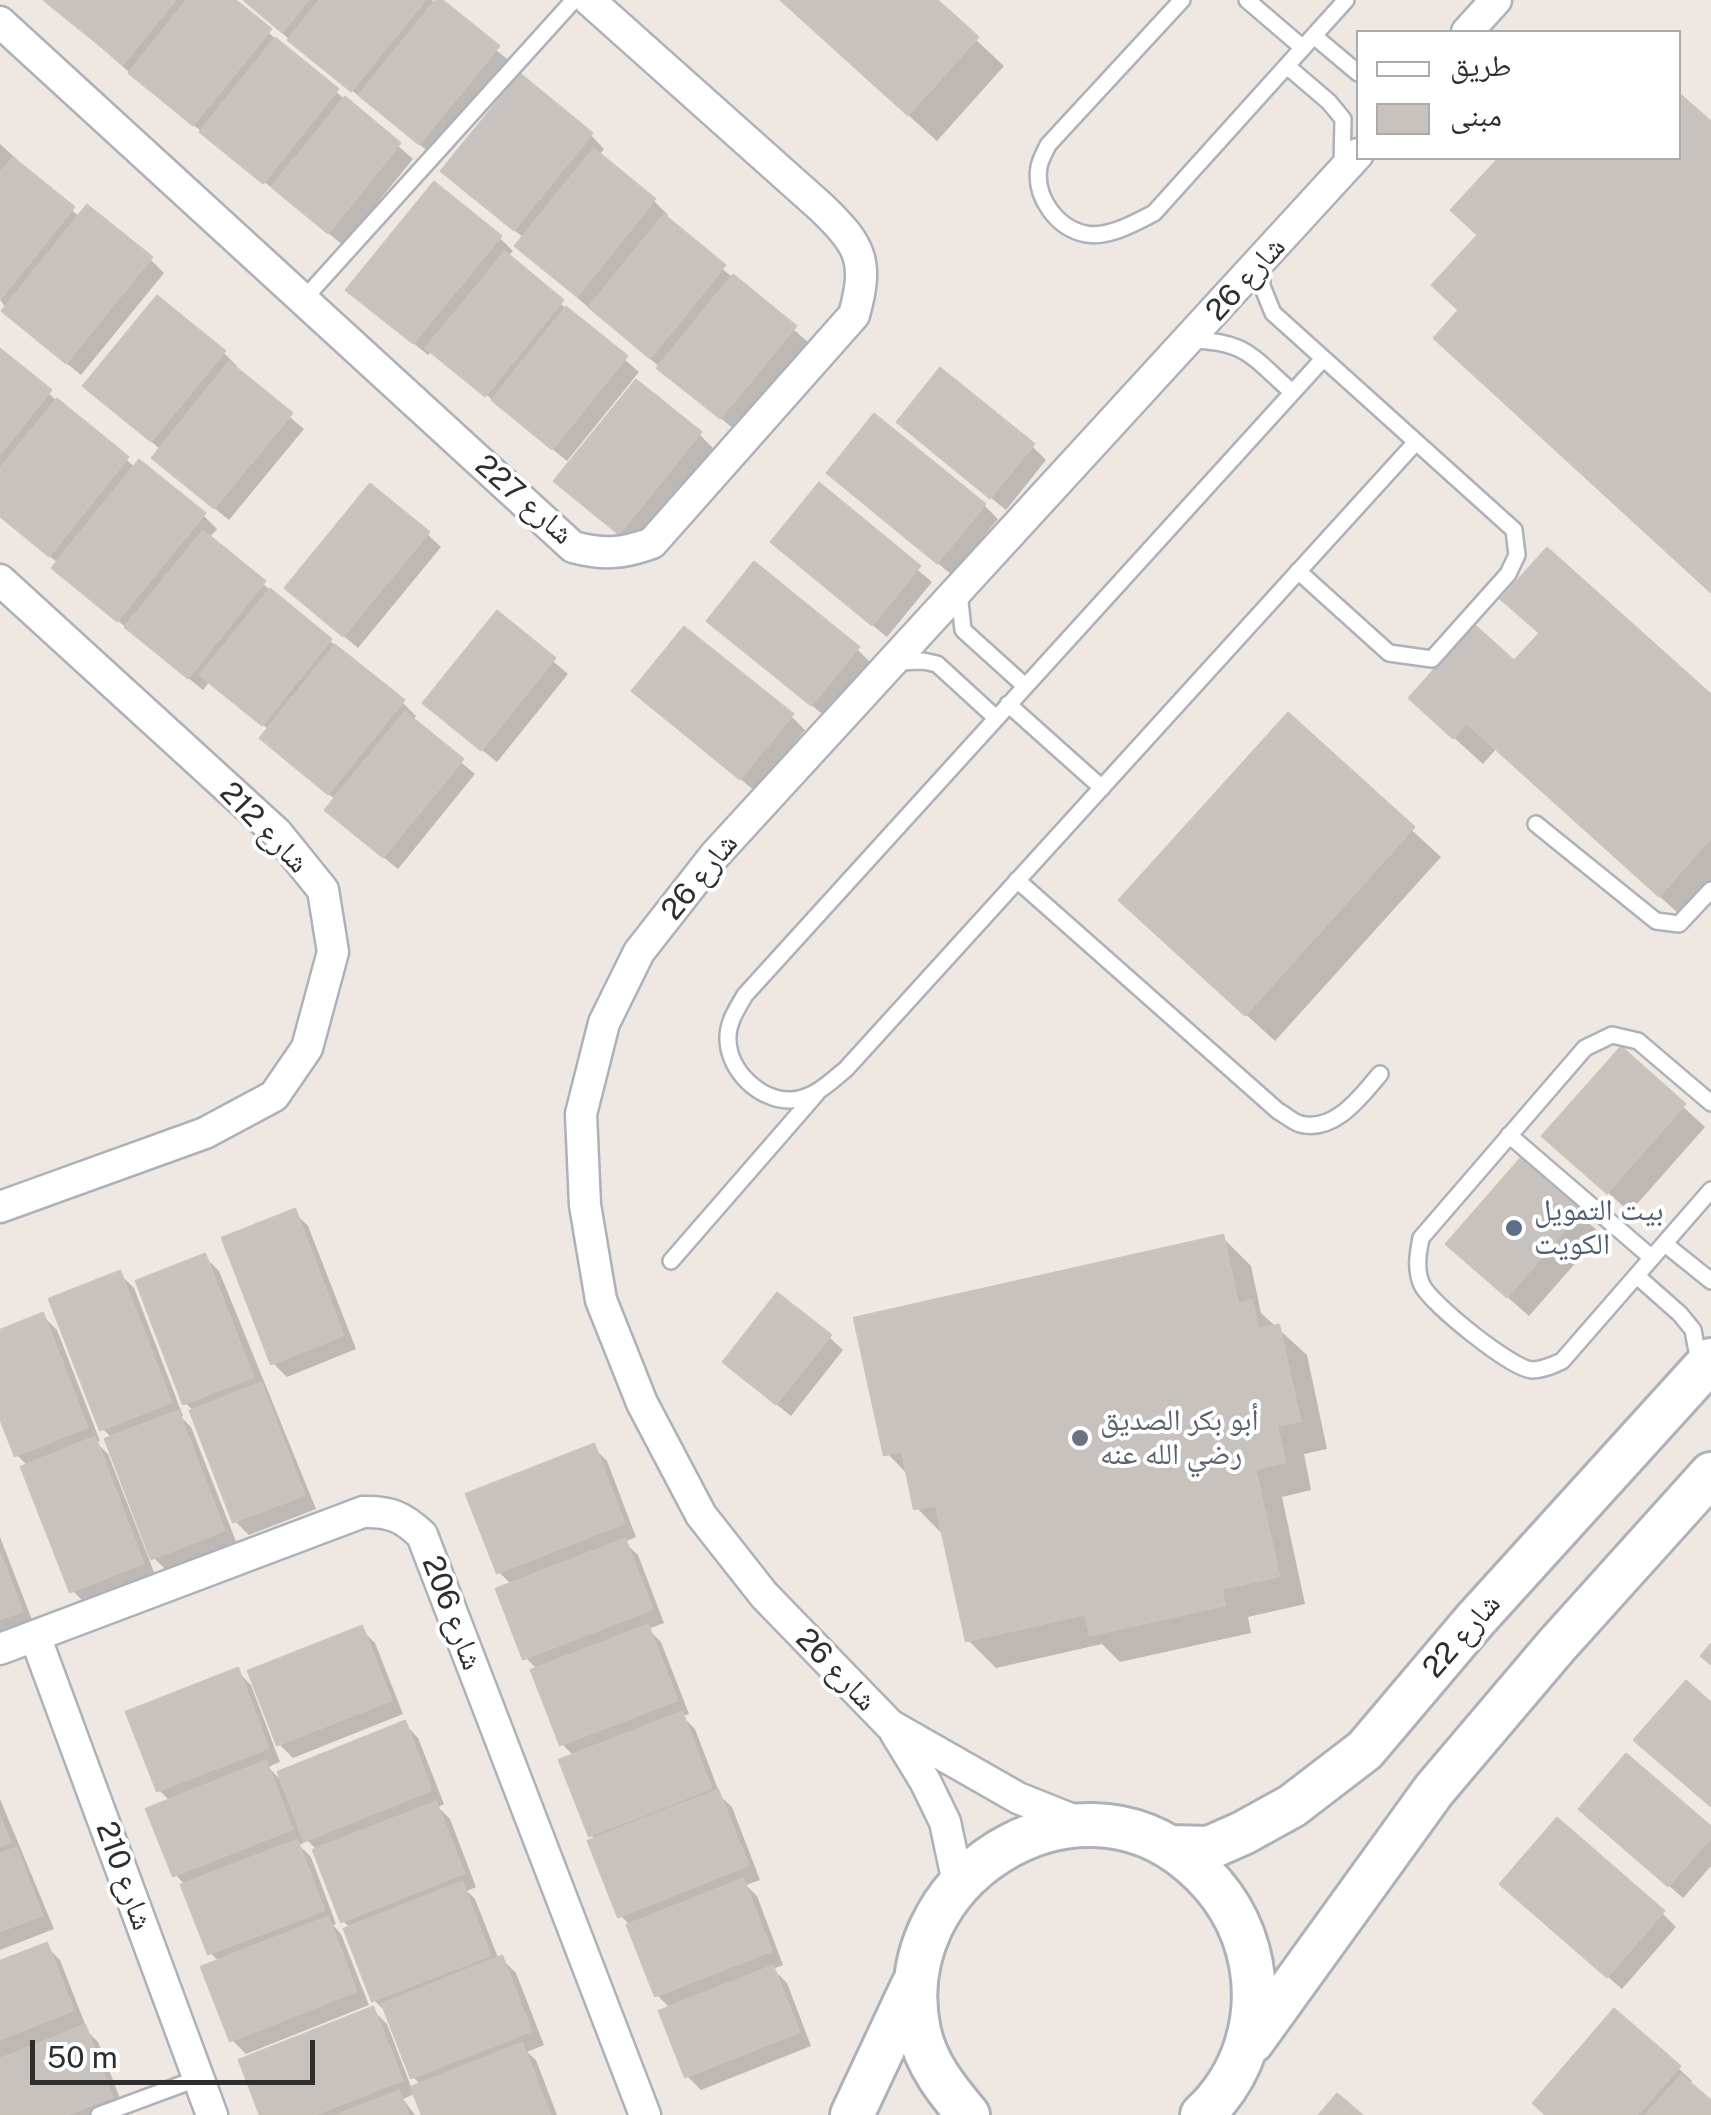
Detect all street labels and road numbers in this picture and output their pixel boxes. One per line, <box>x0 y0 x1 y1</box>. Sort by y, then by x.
street label: شارع 26 <box>1199 229 1293 329</box>
street label: شارع 227 <box>468 448 580 552</box>
street label: شارع 212 <box>212 775 316 881</box>
street label: شارع 26 <box>654 826 746 928</box>
street label: شارع 206 <box>414 1551 490 1675</box>
street label: شارع 22 <box>1416 1586 1508 1686</box>
street label: شارع 26 <box>788 1621 884 1719</box>
street label: شارع 210 <box>88 1817 160 1935</box>

